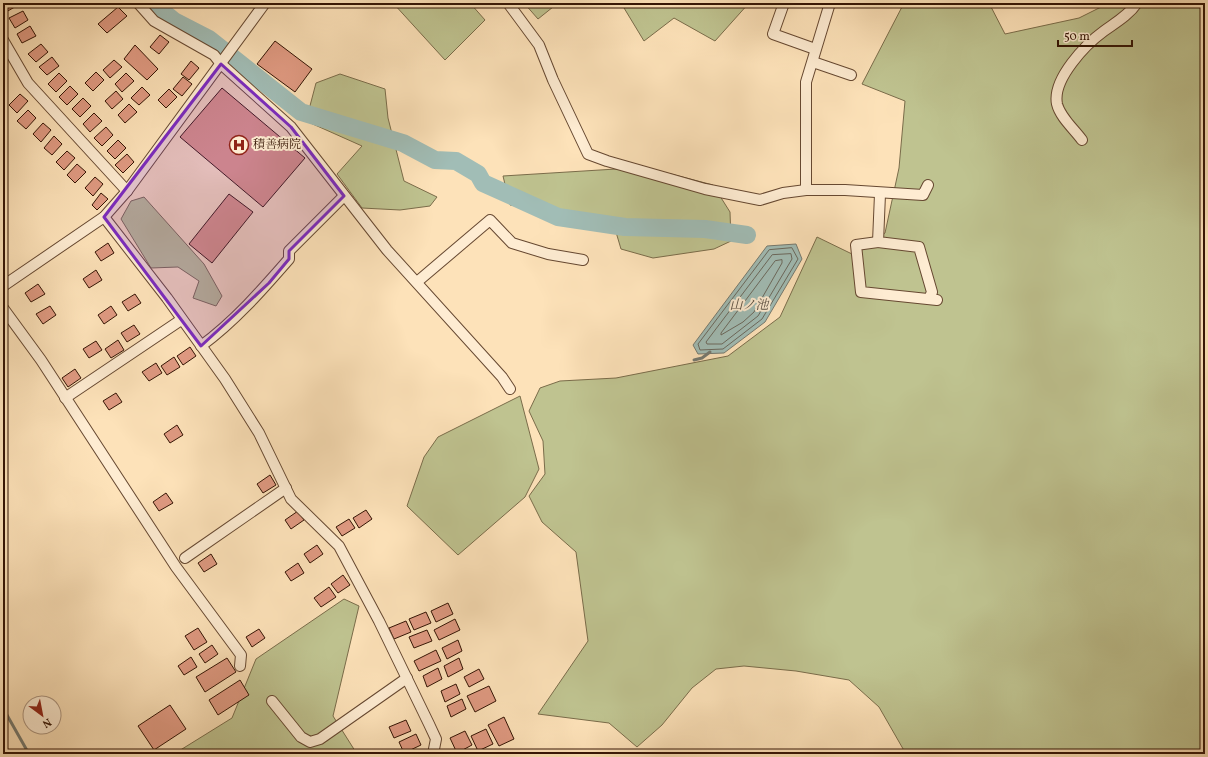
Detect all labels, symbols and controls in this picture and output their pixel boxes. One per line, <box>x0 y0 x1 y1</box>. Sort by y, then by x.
scale bar <box>1058 22 1132 48</box>
text: 50 m <box>1064 29 1090 45</box>
hospital icon: 積善病院 <box>228 134 250 156</box>
place label: 積善病院 <box>253 137 301 153</box>
water label: 山ノ池 <box>729 297 770 315</box>
north arrow <box>22 695 62 735</box>
text: N <box>39 714 54 731</box>

